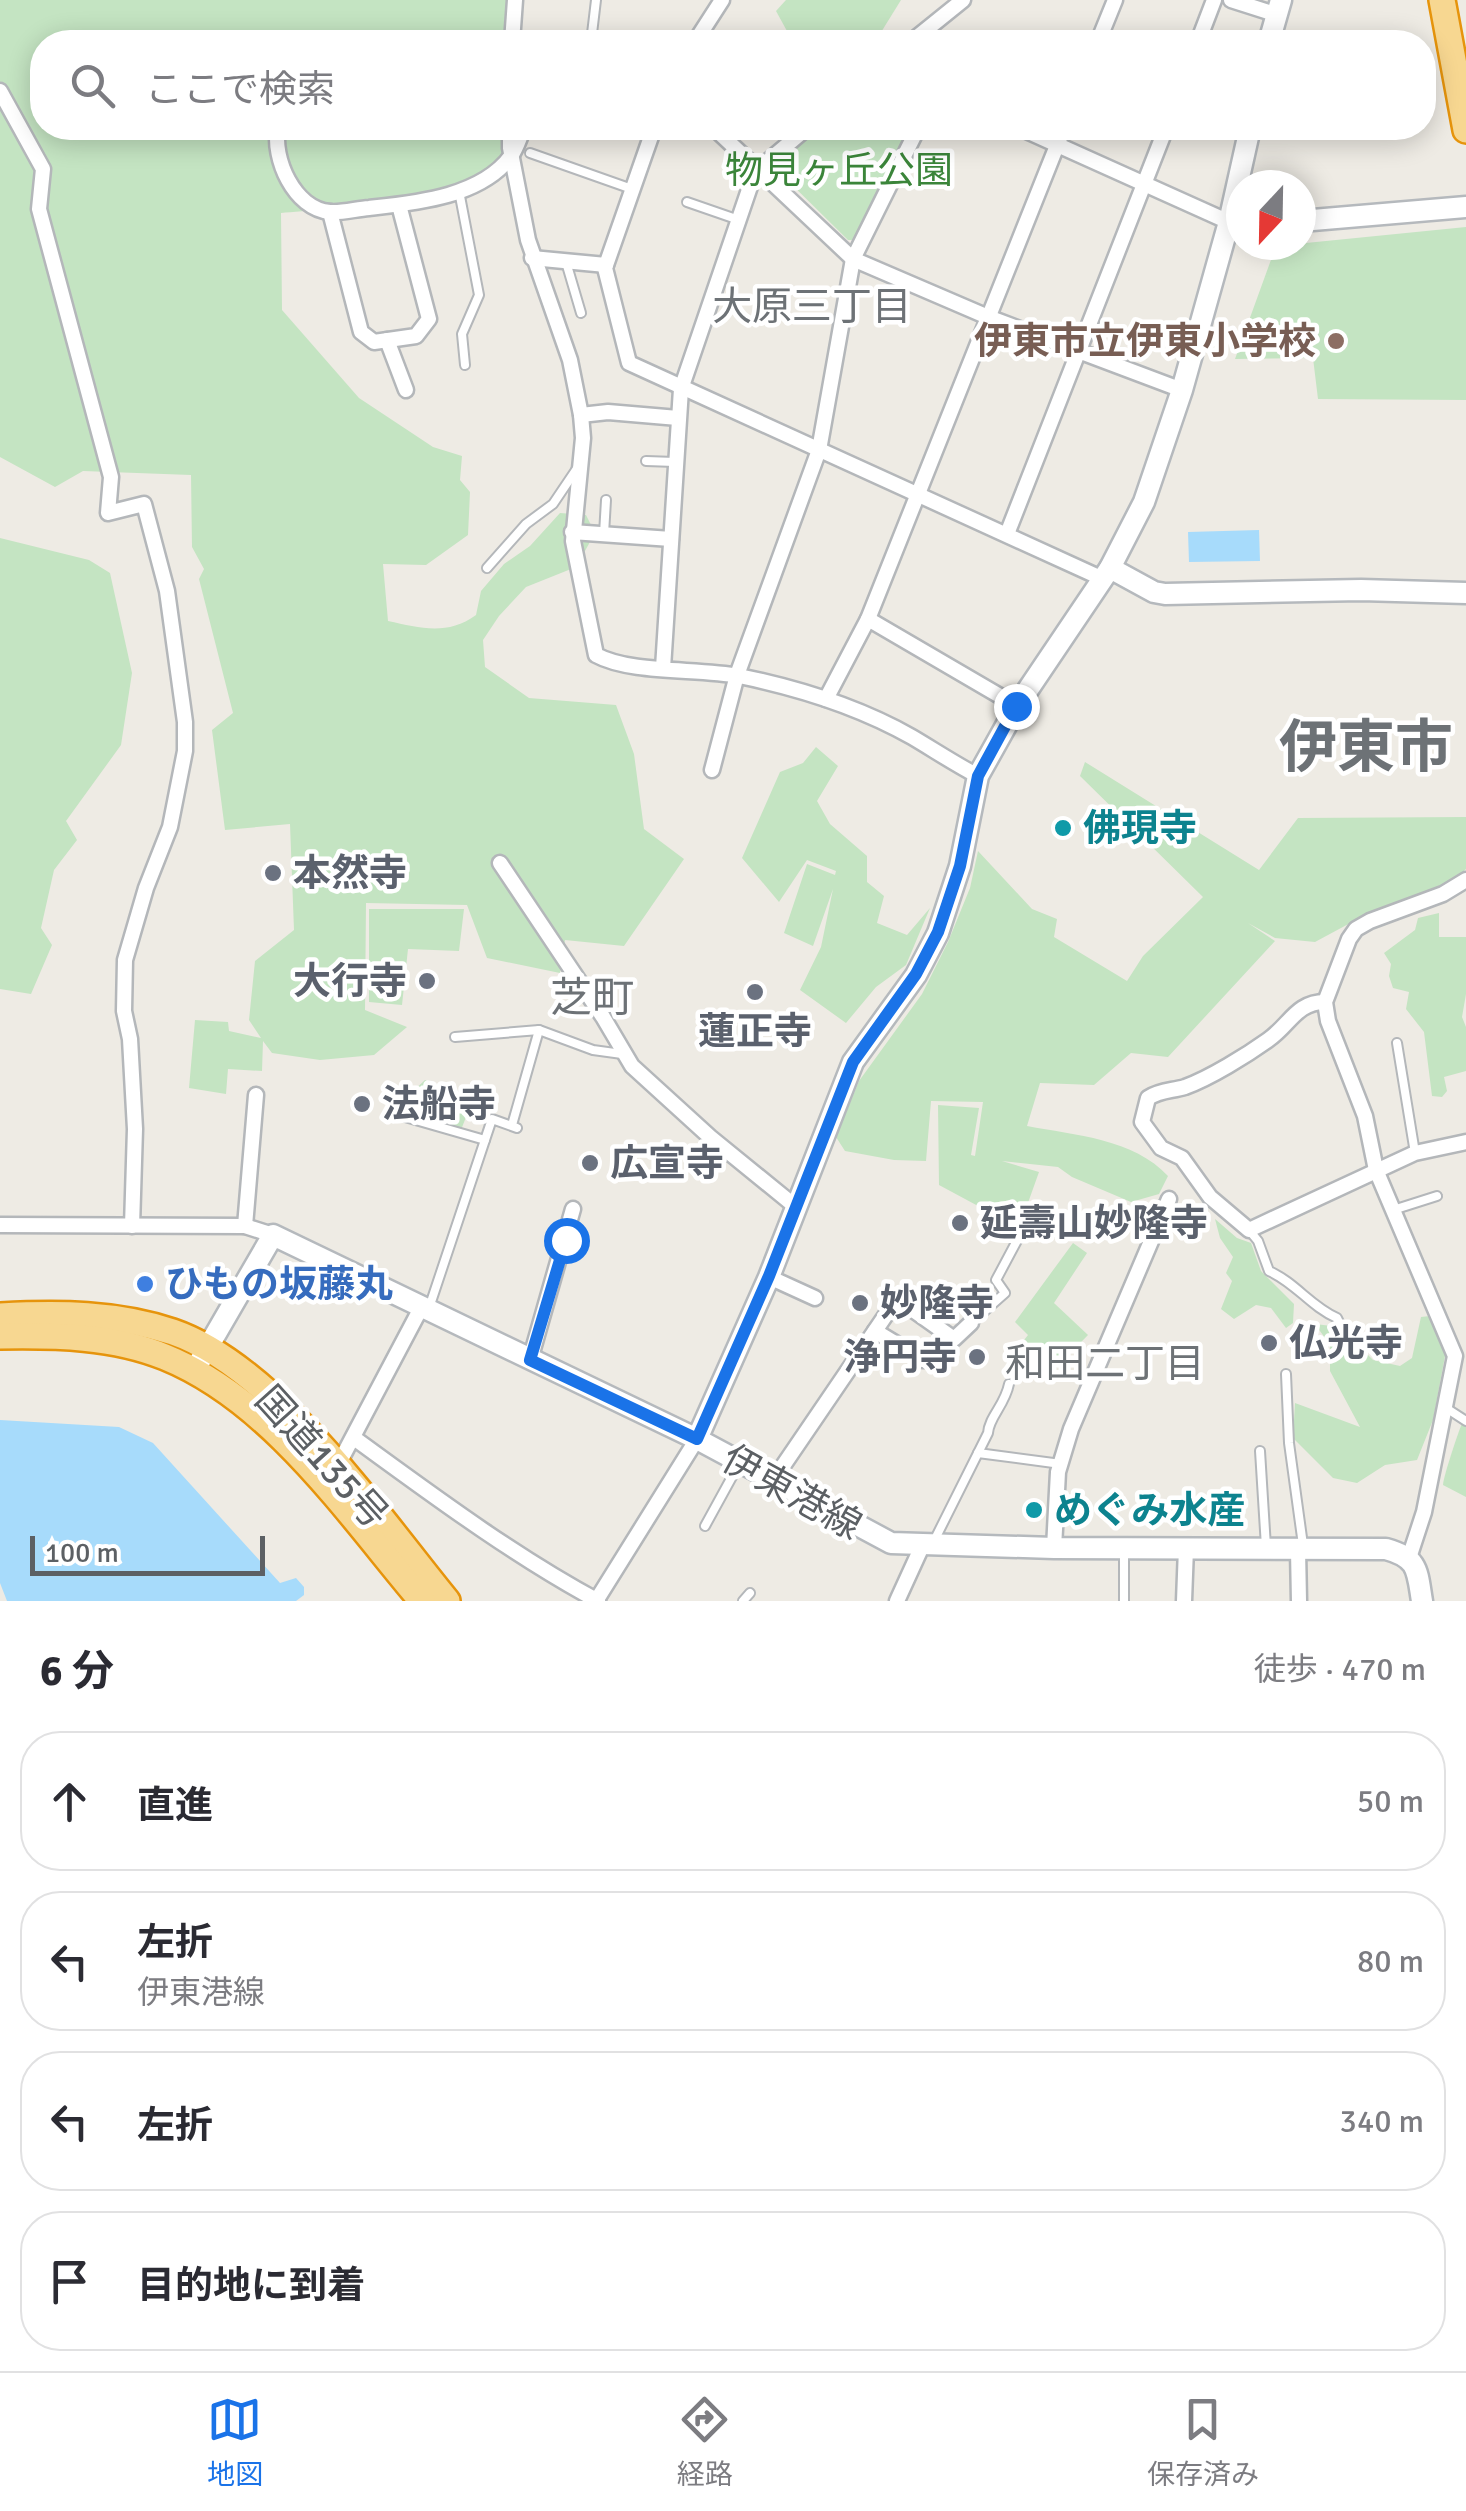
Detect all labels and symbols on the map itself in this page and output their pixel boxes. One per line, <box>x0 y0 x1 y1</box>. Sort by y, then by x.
park label: 物見ヶ丘公園 <box>725 147 953 194</box>
north arrow <box>1226 170 1316 260</box>
district label: 大原三丁目 <box>712 282 912 332</box>
place label: 伊東市立伊東小学校 <box>974 318 1316 365</box>
marker: 伊東市立伊東小学校 <box>1325 330 1347 352</box>
route end <box>994 684 1040 730</box>
district label: 伊東市 <box>1279 712 1453 784</box>
place label: 佛現寺 <box>1083 805 1197 852</box>
marker: 佛現寺 <box>1052 817 1074 839</box>
place label: 本然寺 <box>293 850 407 897</box>
marker: 本然寺 <box>262 862 284 884</box>
place label: 大行寺 <box>293 958 407 1005</box>
marker: 大行寺 <box>416 970 438 992</box>
district label: 芝町 <box>550 973 634 1024</box>
marker: 蓮正寺 <box>744 981 766 1003</box>
place label: 蓮正寺 <box>698 1008 812 1055</box>
place label: 法船寺 <box>382 1081 496 1128</box>
marker: 法船寺 <box>351 1093 373 1115</box>
place label: 広宣寺 <box>610 1140 724 1187</box>
marker: 広宣寺 <box>579 1152 601 1174</box>
place label: 延壽山妙隆寺 <box>980 1200 1208 1247</box>
marker: 延壽山妙隆寺 <box>949 1212 971 1234</box>
route start <box>544 1218 590 1264</box>
place label: ひもの坂藤丸 <box>165 1261 393 1308</box>
marker: ひもの坂藤丸 <box>134 1273 156 1295</box>
place label: 妙隆寺 <box>880 1280 994 1327</box>
marker: 妙隆寺 <box>849 1292 871 1314</box>
place label: 仏光寺 <box>1289 1320 1403 1367</box>
marker: 仏光寺 <box>1258 1332 1280 1354</box>
place label: 浄円寺 <box>843 1334 957 1381</box>
district label: 和田二丁目 <box>1005 1339 1205 1389</box>
marker: 浄円寺 <box>966 1346 988 1368</box>
street label: 国道135号 <box>245 1376 398 1538</box>
street label: 伊東港線 <box>714 1435 870 1550</box>
place label: めぐみ水産 <box>1054 1487 1245 1534</box>
marker: めぐみ水産 <box>1023 1499 1045 1521</box>
scale bar <box>30 1531 265 1576</box>

